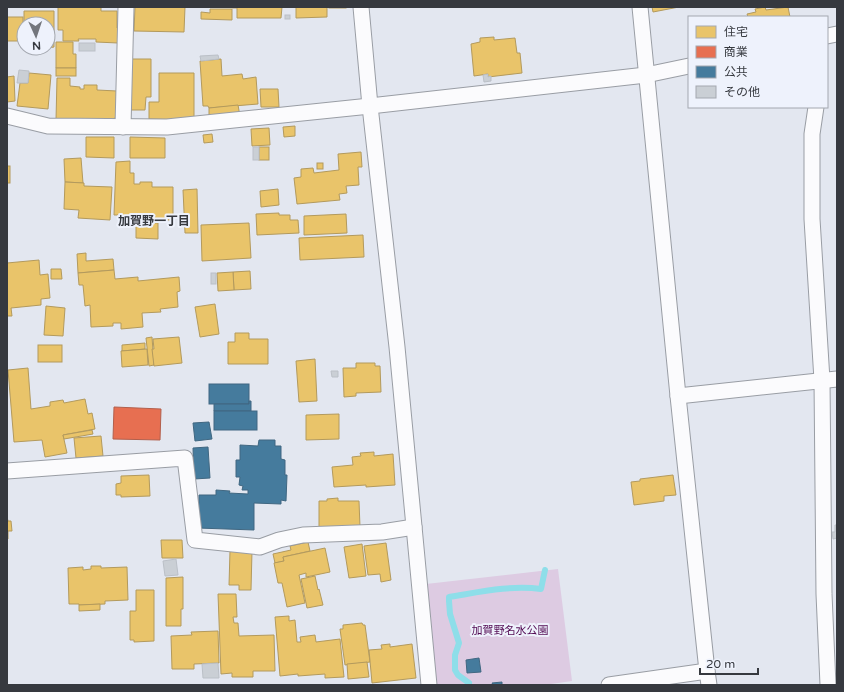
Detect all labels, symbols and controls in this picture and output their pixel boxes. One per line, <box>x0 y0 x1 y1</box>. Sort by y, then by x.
north arrow <box>16 16 56 56</box>
legend <box>688 16 828 108</box>
text: 住宅 <box>724 25 748 39</box>
text: N <box>32 39 41 52</box>
text: 商業 <box>724 45 748 59</box>
text: 公共 <box>724 65 748 79</box>
text: その他 <box>724 85 760 99</box>
district label: 加賀野一丁目 <box>118 214 190 228</box>
park label: 加賀野名水公園 <box>472 624 549 637</box>
scale bar <box>700 650 758 676</box>
text: 20 m <box>706 657 735 671</box>

